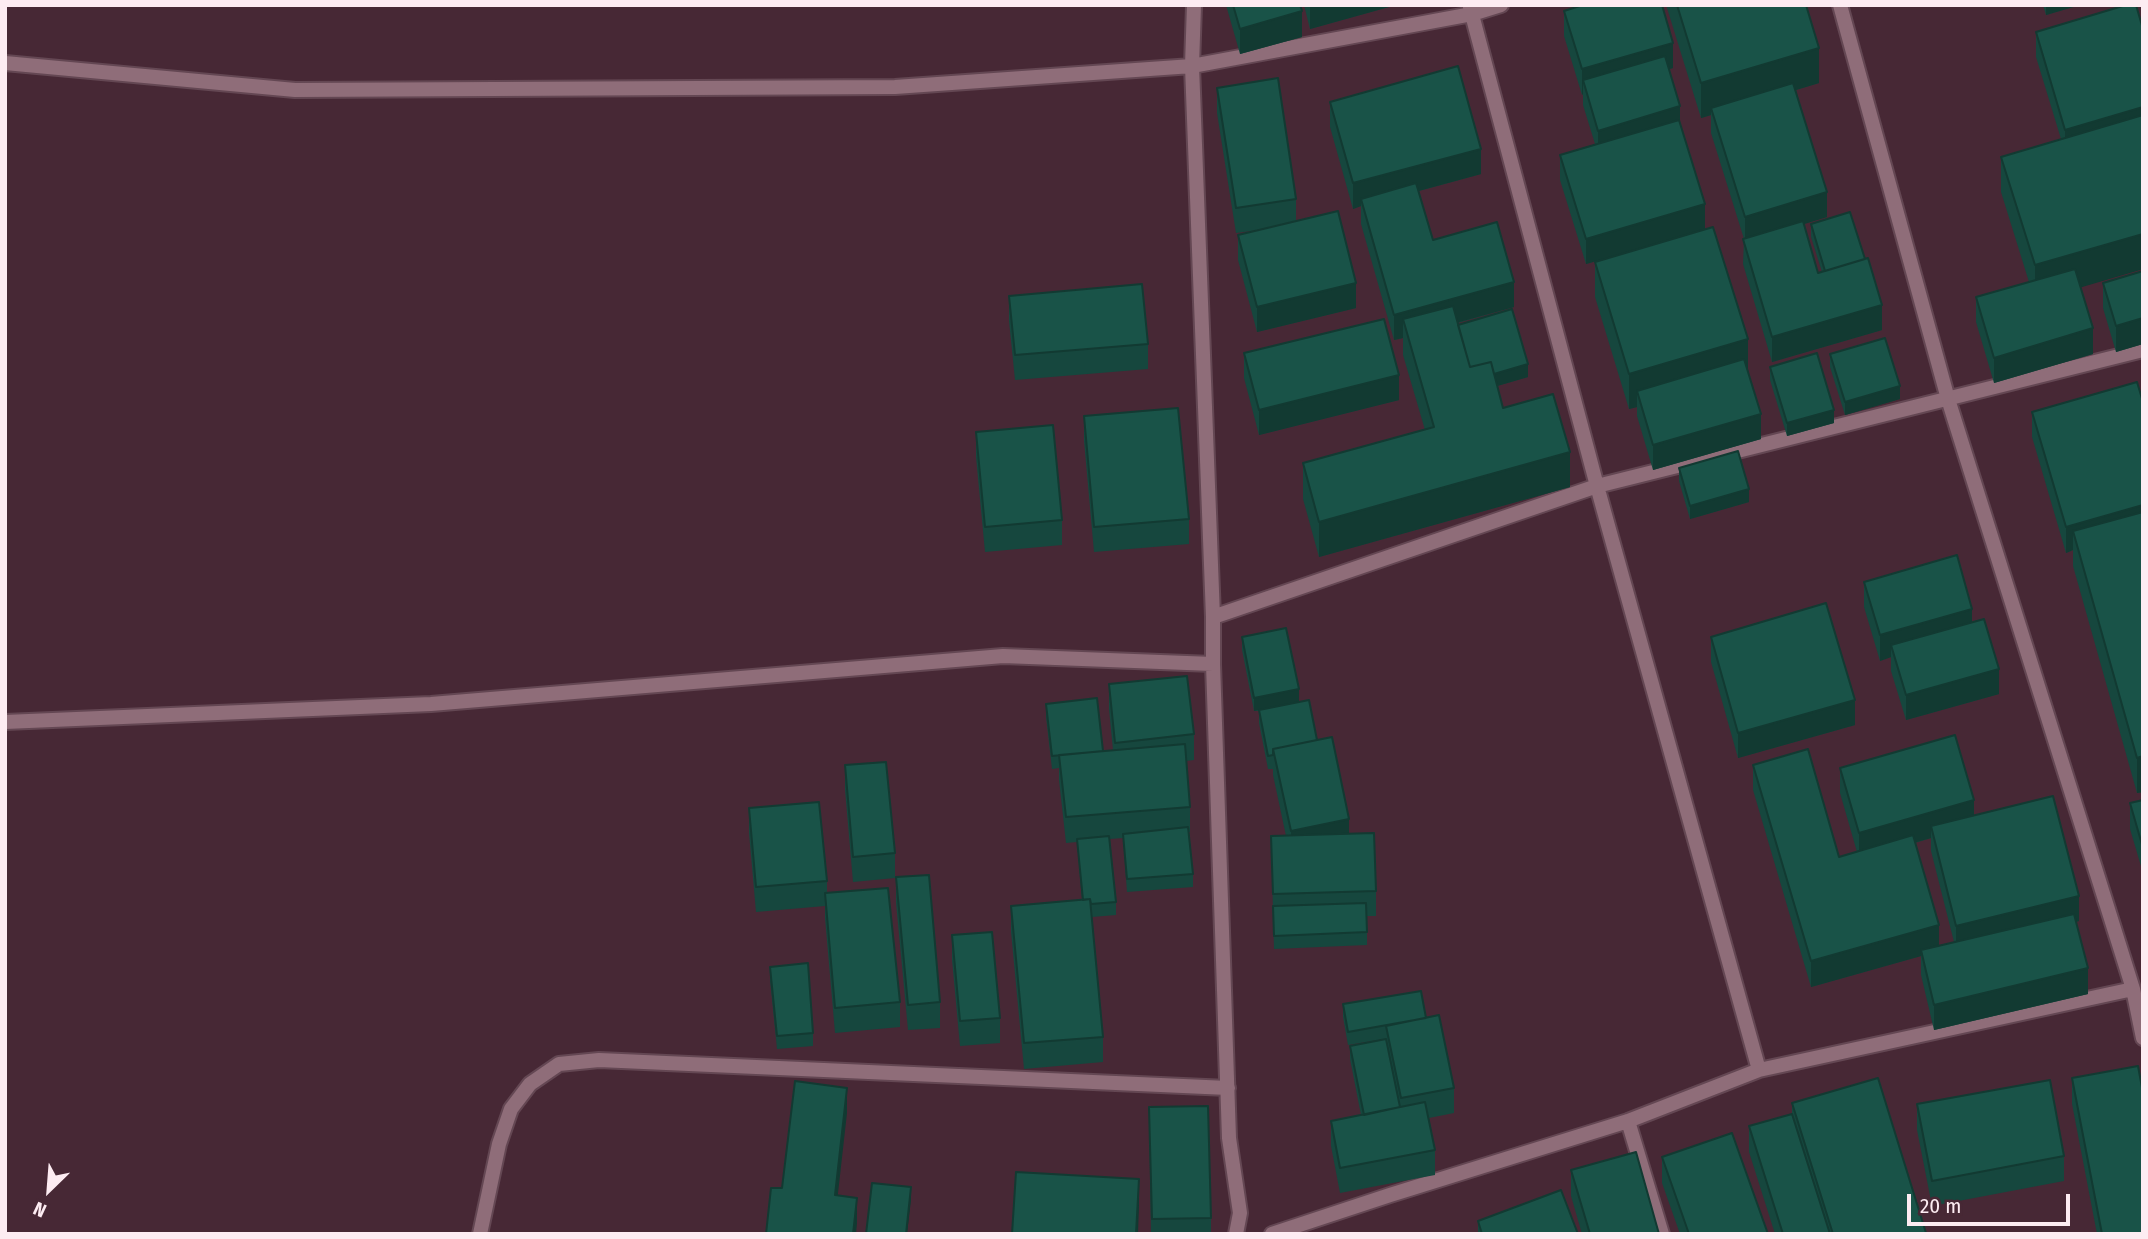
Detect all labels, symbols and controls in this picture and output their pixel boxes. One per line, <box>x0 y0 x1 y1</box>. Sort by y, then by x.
north arrow <box>14 1155 84 1225</box>
scale bar <box>1910 1180 2073 1224</box>
text: 20 m <box>1920 1193 1961 1219</box>
text: N <box>30 1197 50 1222</box>

